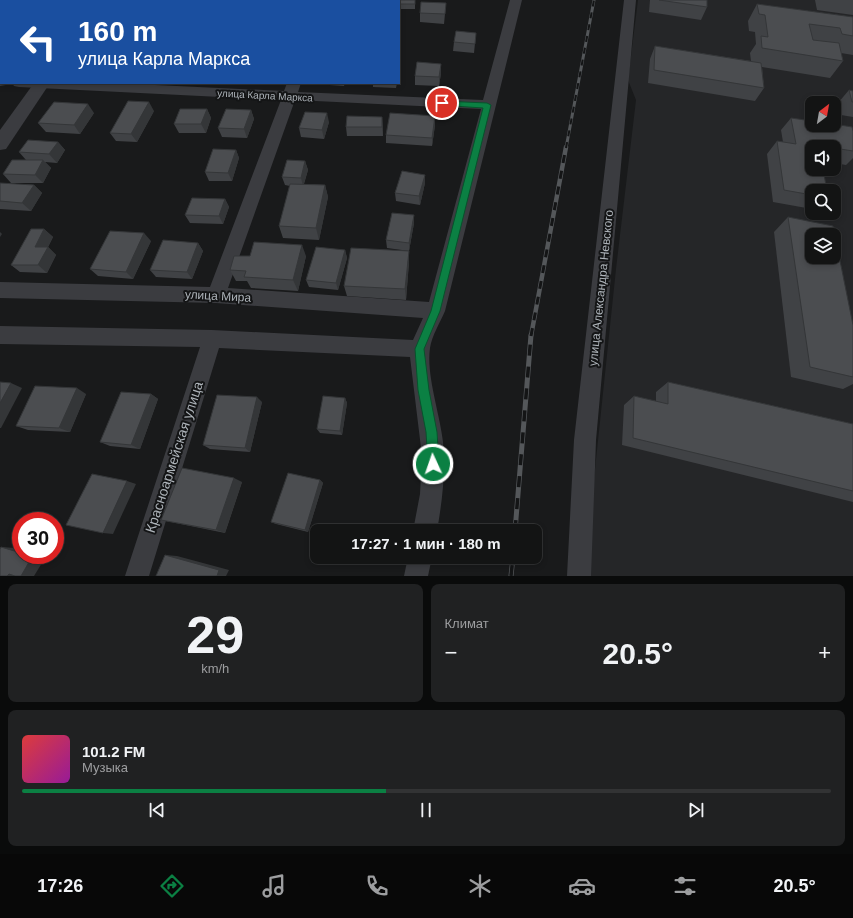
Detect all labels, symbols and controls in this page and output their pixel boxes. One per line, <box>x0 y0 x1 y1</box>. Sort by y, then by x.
icon: left <box>12 16 64 68</box>
text: 160 m <box>78 16 157 47</box>
text: улица Карла Маркса <box>78 49 250 69</box>
pin <box>425 86 459 120</box>
street label: улица Карла Маркса <box>217 88 313 104</box>
icon: arrive <box>431 92 453 114</box>
north arrow <box>805 96 841 132</box>
map controls <box>805 96 841 264</box>
button: sound <box>805 140 841 176</box>
button: search <box>805 184 841 220</box>
street label: улица Александра Невского <box>586 209 616 367</box>
button: layers <box>805 228 841 264</box>
street label: улица Мира <box>184 287 252 305</box>
street label: Красноармейская улица <box>142 379 206 535</box>
position arrow <box>412 443 454 485</box>
speed limit sign: 30 <box>12 512 64 564</box>
text: 17:27 · 1 мин · 180 m <box>351 535 501 552</box>
text: 29 <box>186 606 244 664</box>
text: Климат <box>445 616 489 631</box>
text: 20.5° <box>603 637 673 670</box>
text: − <box>445 640 457 665</box>
text: + <box>818 640 831 665</box>
text: km/h <box>201 661 229 676</box>
text: 101.2 FM <box>82 743 145 760</box>
text: Музыка <box>82 760 128 775</box>
icon: previous <box>146 799 168 821</box>
icon: pause <box>415 799 437 821</box>
icon: next <box>685 799 707 821</box>
icon: directions <box>158 872 186 900</box>
icon: music <box>260 872 288 900</box>
icon: phone <box>363 872 391 900</box>
icon: climate <box>466 872 494 900</box>
icon: car <box>568 872 596 900</box>
icon: filters <box>671 872 699 900</box>
text: 17:26 <box>37 876 83 896</box>
text: 20.5° <box>773 876 816 896</box>

